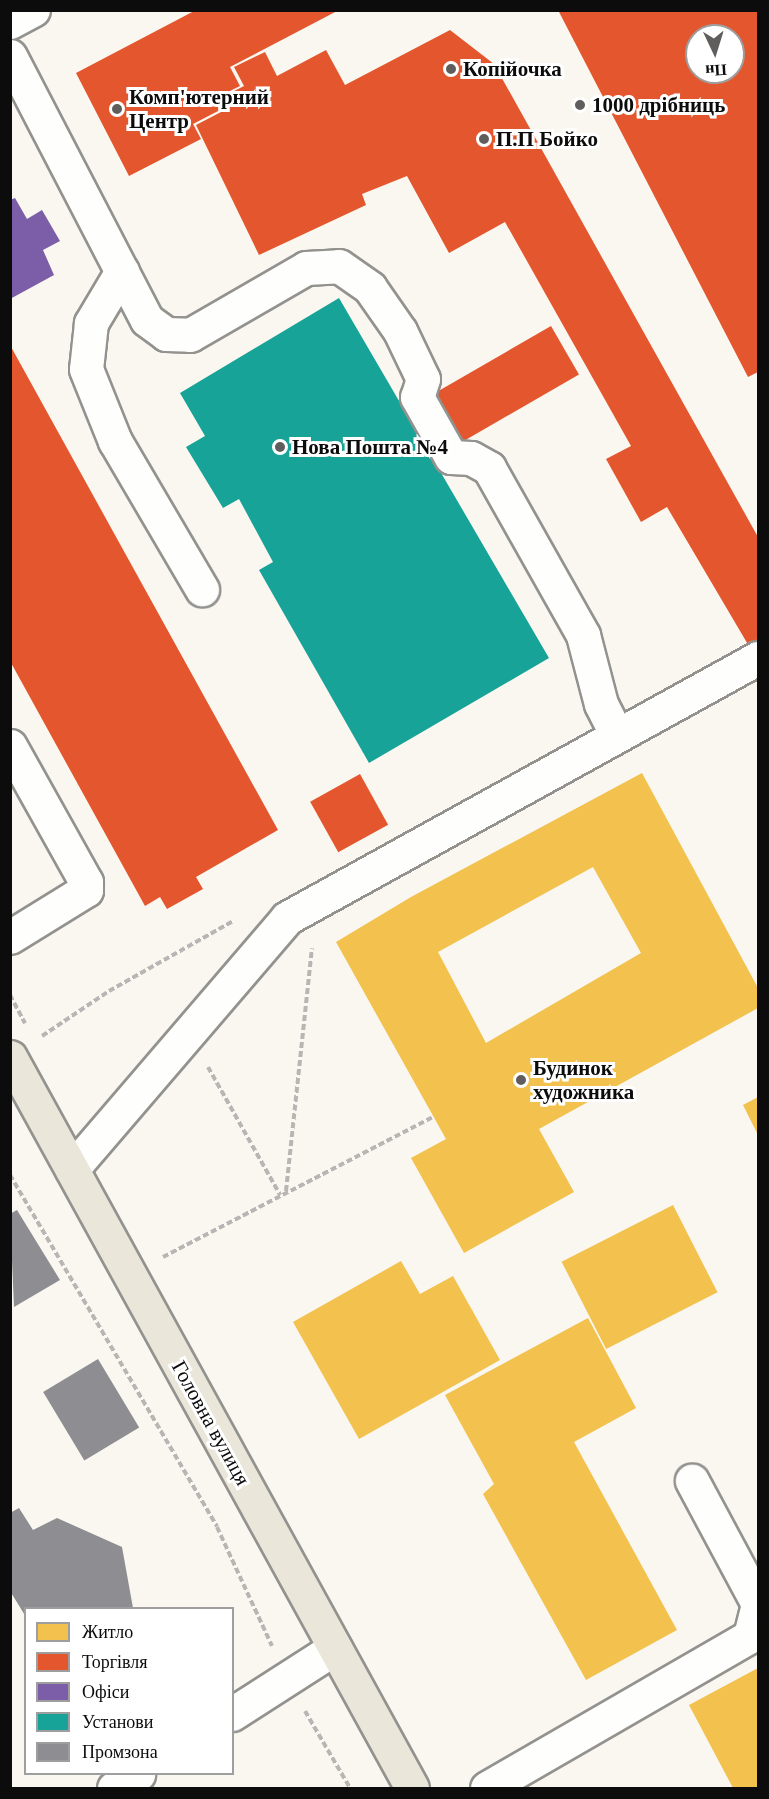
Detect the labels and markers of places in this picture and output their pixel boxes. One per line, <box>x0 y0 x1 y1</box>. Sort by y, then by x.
place label: Копійочка <box>463 56 562 82</box>
marker: Копійочка <box>444 62 458 76</box>
place label: Комп'ютерний Центр <box>129 84 269 134</box>
place label: 1000 дрібниць <box>592 92 725 118</box>
marker: 1000 дрібниць <box>573 98 587 112</box>
marker: Комп'ютерний Центр <box>110 102 124 116</box>
place label: П.П Бойко <box>496 126 598 152</box>
marker: П.П Бойко <box>477 132 491 146</box>
place label: Нова Пошта №4 <box>292 434 448 460</box>
marker: Нова Пошта №4 <box>273 440 287 454</box>
place label: Будинок художника <box>533 1055 634 1105</box>
marker: Будинок художника <box>514 1073 528 1087</box>

